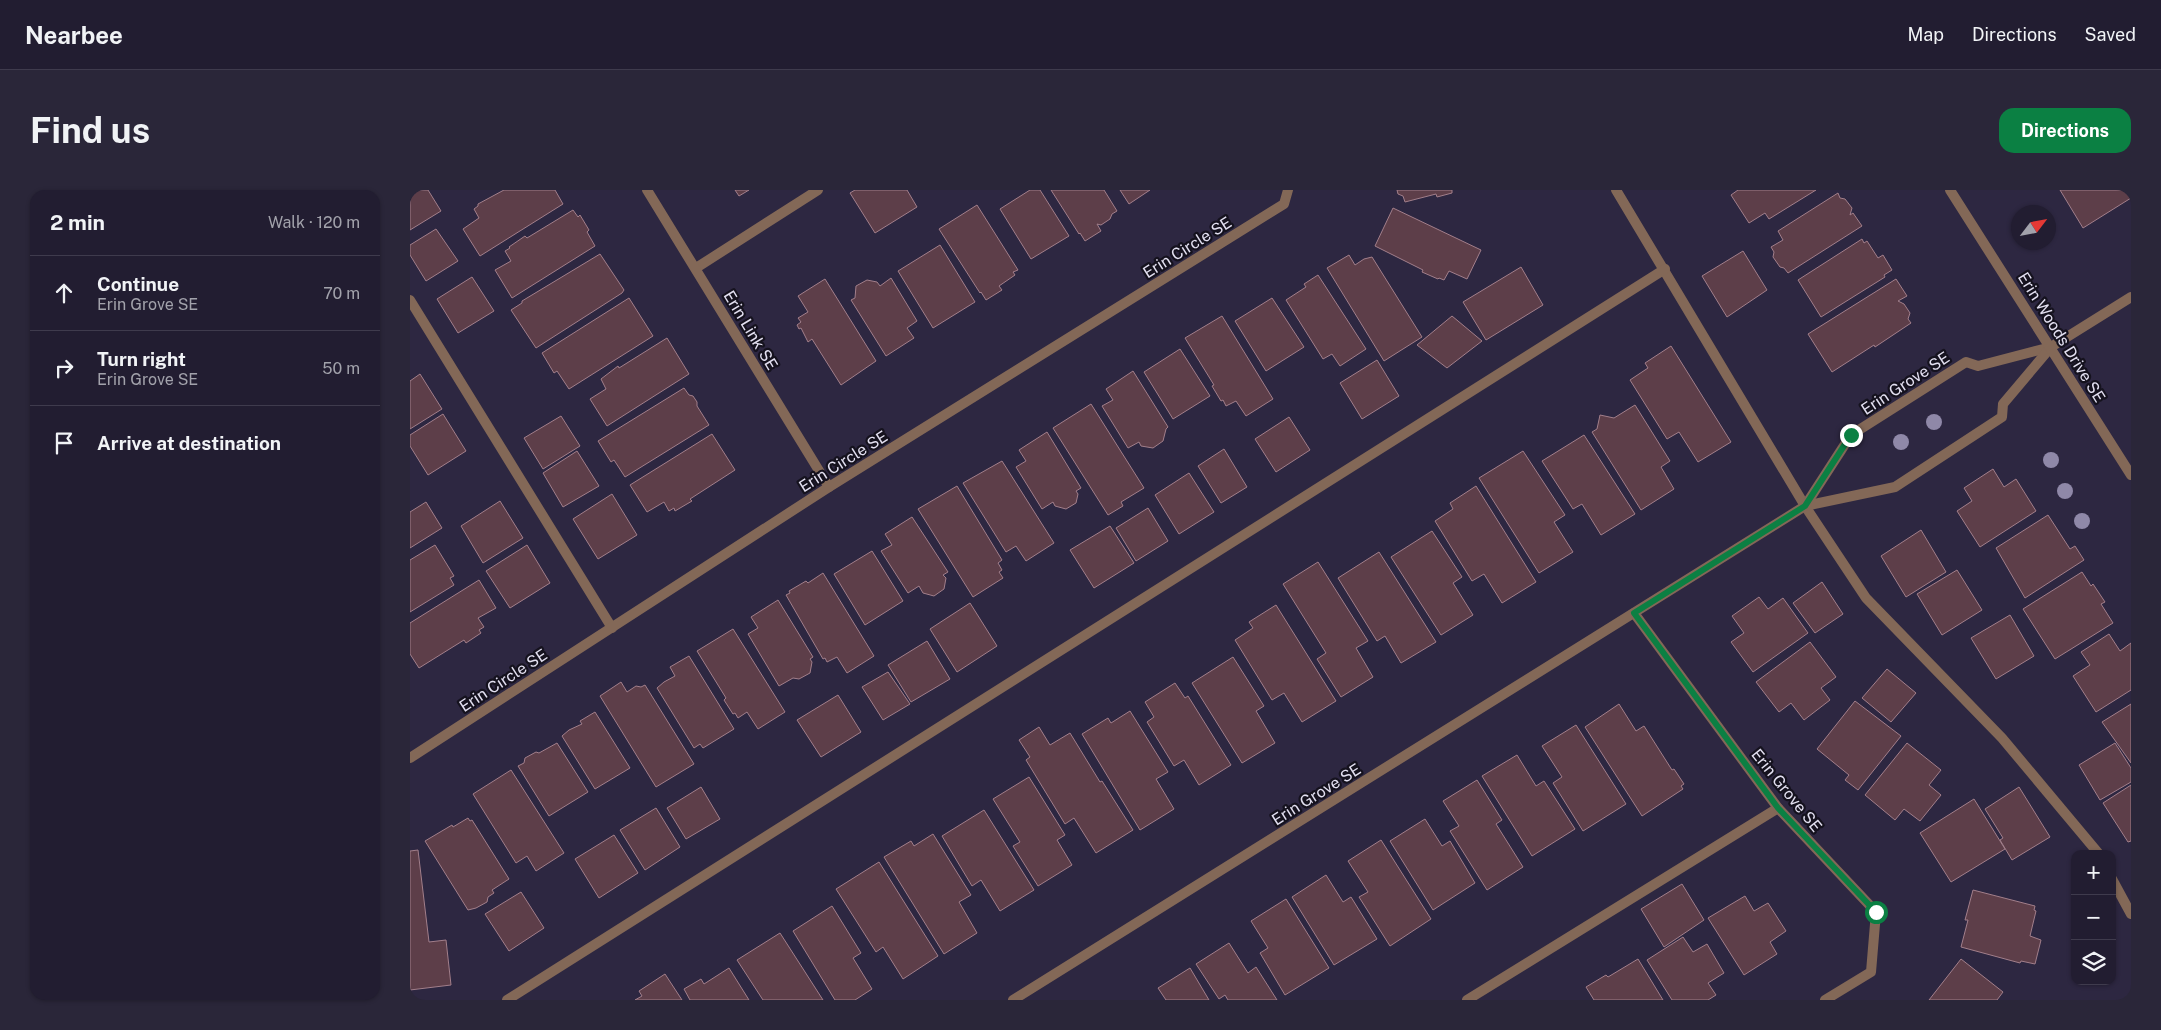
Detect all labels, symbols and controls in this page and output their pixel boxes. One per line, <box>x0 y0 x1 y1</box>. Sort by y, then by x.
text: Nearbee <box>25 21 123 49</box>
text: Map <box>1907 24 1944 45</box>
text: Directions <box>1972 24 2057 45</box>
text: Saved <box>2085 24 2136 45</box>
button: Directions <box>1999 108 2131 153</box>
text: Find us <box>30 110 150 151</box>
north arrow <box>2011 205 2056 250</box>
text: 2 min <box>50 210 105 235</box>
text: Walk · 120 m <box>268 213 360 232</box>
street label: Erin Circle SE <box>1139 213 1235 282</box>
street label: Erin Woods Drive SE <box>2014 269 2109 406</box>
text: Continue <box>97 273 179 295</box>
icon: ahead <box>50 279 78 307</box>
text: 70 m <box>323 284 360 303</box>
street label: Erin Link SE <box>719 287 782 373</box>
text: Erin Grove SE <box>97 295 198 314</box>
text: Turn right <box>97 348 186 370</box>
street label: Erin Grove SE <box>1858 348 1953 419</box>
icon: right <box>50 354 78 382</box>
text: 50 m <box>322 359 360 378</box>
text: Erin Grove SE <box>97 370 198 389</box>
route end <box>1840 424 1863 447</box>
street label: Erin Circle SE <box>795 427 891 496</box>
icon: arrive <box>50 429 78 457</box>
text: Arrive at destination <box>97 432 281 454</box>
street label: Erin Circle SE <box>456 645 551 716</box>
street label: Erin Grove SE <box>1747 745 1826 836</box>
street label: Erin Grove SE <box>1268 760 1364 829</box>
map controls <box>2071 850 2116 985</box>
button: + <box>2071 850 2116 895</box>
button: − <box>2071 895 2116 940</box>
route start <box>1865 901 1888 924</box>
button: layers <box>2071 940 2116 985</box>

